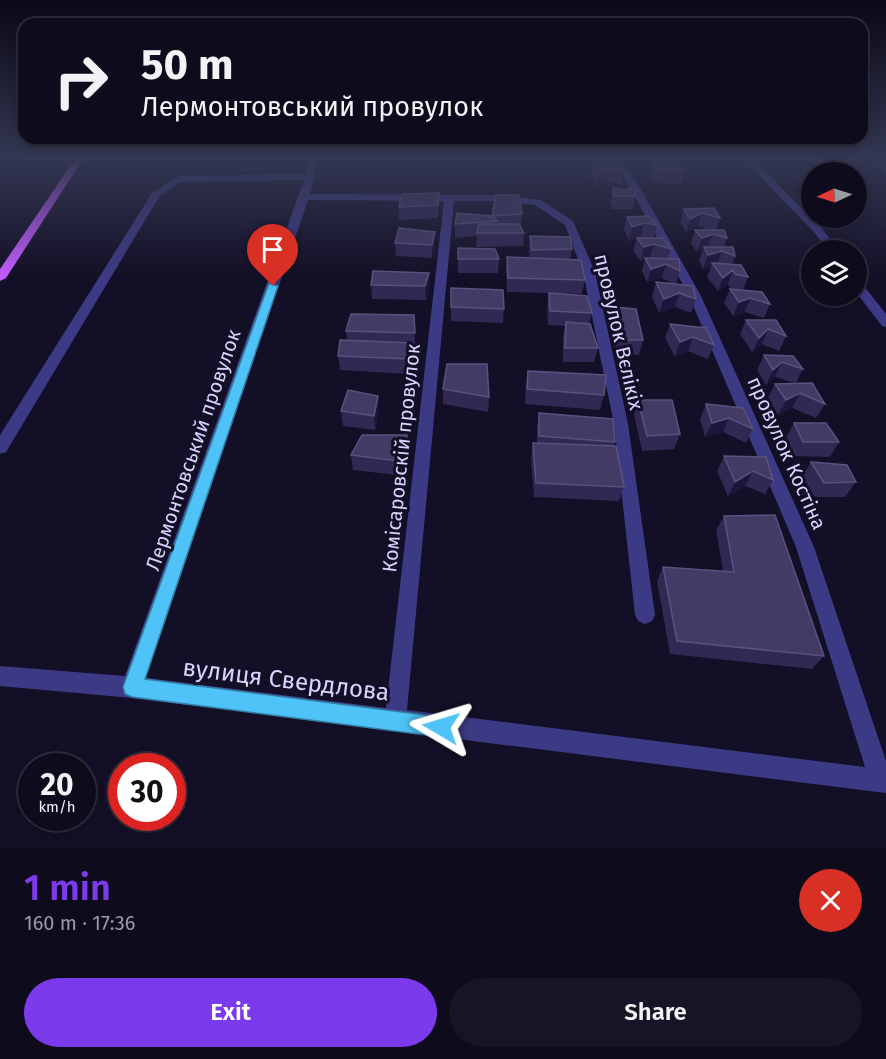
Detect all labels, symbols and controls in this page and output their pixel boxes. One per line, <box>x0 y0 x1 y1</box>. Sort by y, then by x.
text: 50 m <box>141 40 234 90</box>
icon: right <box>42 42 120 120</box>
text: Лермонтовський провулок <box>141 91 483 123</box>
north arrow <box>801 162 867 228</box>
map controls <box>801 162 867 306</box>
pin <box>247 224 298 286</box>
icon: arrive <box>256 233 289 266</box>
button: layers <box>801 240 867 306</box>
street label: провулок Вєлікіх <box>589 252 649 413</box>
street label: Лермонтовський провулок <box>140 326 246 574</box>
street label: Комісаровскій провулок <box>377 342 425 573</box>
street label: провулок Костіна <box>742 373 832 533</box>
street label: вулиця Свердлова <box>181 653 391 707</box>
position arrow <box>409 695 473 759</box>
speed limit sign: 30 <box>108 753 186 831</box>
text: 20 <box>40 767 74 803</box>
text: km/h <box>38 798 76 816</box>
text: 1 min <box>24 866 111 910</box>
button: close <box>799 869 862 932</box>
text: 160 m · 17:36 <box>24 911 135 935</box>
button: Exit <box>24 978 437 1047</box>
button: Share <box>449 978 862 1047</box>

